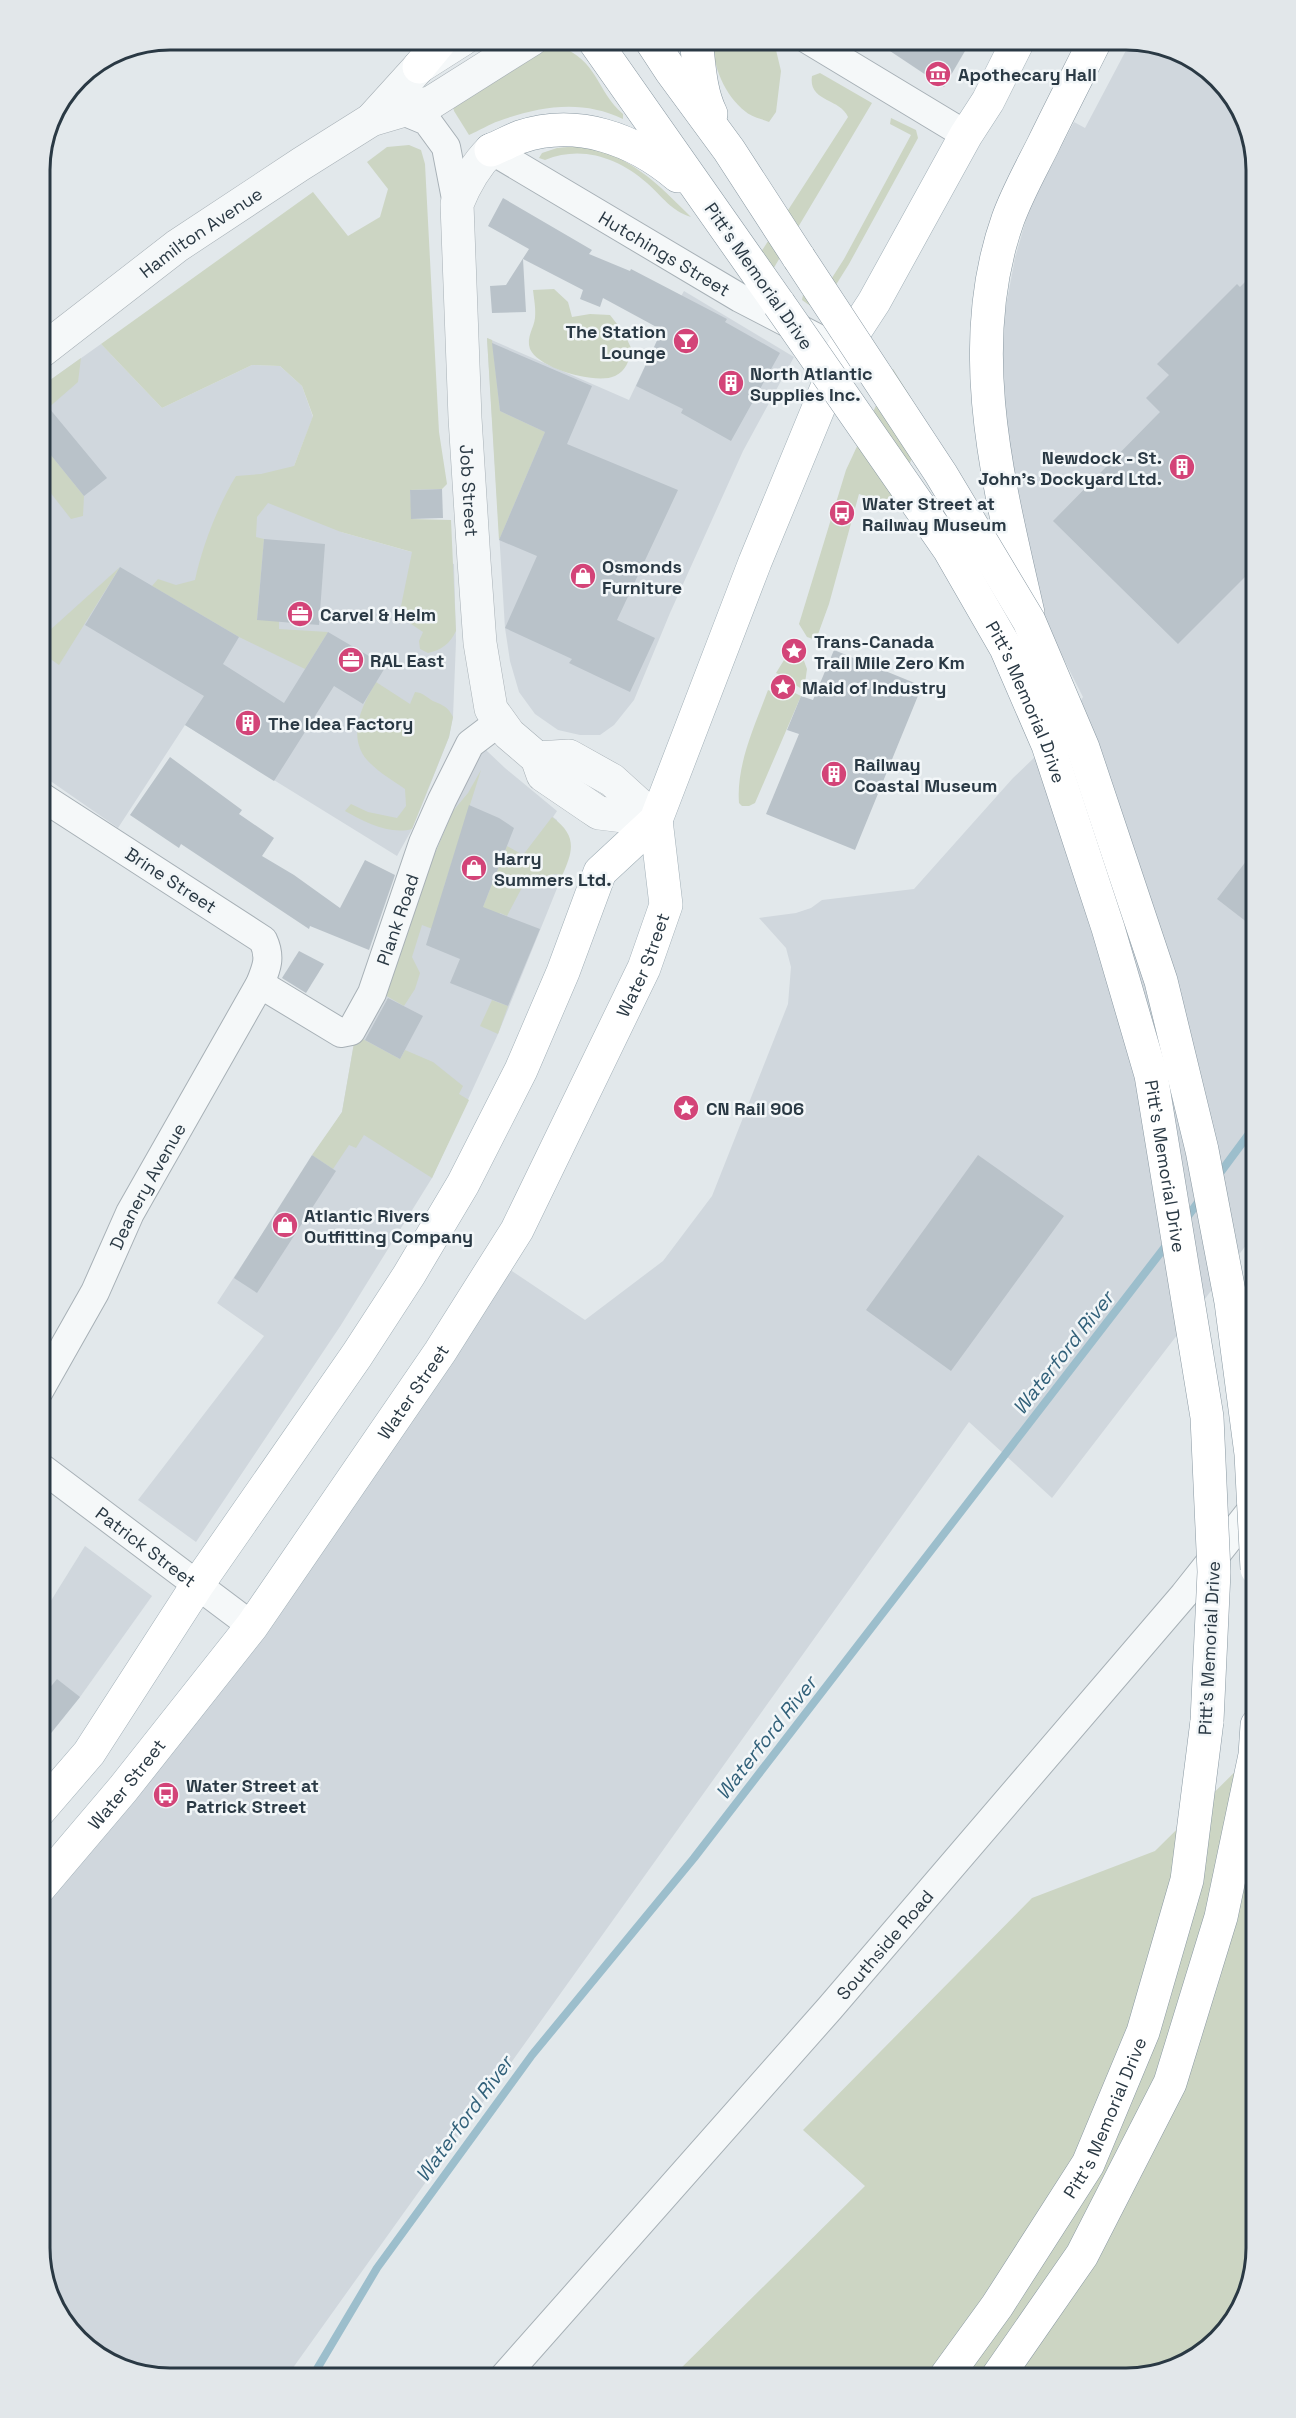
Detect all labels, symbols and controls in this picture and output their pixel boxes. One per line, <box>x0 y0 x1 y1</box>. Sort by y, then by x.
museum icon: Apothecary Hall <box>923 59 953 89</box>
place label: Apothecary Hall <box>958 63 1097 86</box>
street label: Hamilton Avenue <box>134 181 267 283</box>
street label: Pitt's Memorial Drive <box>700 198 818 354</box>
street label: Hutchings Street <box>595 205 734 301</box>
place label: The Station Lounge <box>565 320 666 364</box>
bar icon: The Station Lounge <box>671 326 701 356</box>
place label: North Atlantic Supplies Inc. <box>750 362 873 406</box>
building icon: North Atlantic Supplies Inc. <box>716 368 746 398</box>
street label: Job Street <box>455 444 484 537</box>
place label: Newdock - St. John's Dockyard Ltd. <box>978 446 1162 490</box>
building icon: Newdock - St. John's Dockyard Ltd. <box>1167 452 1197 482</box>
place label: Water Street at Railway Museum <box>862 492 1007 536</box>
bus stop icon: Water Street at Railway Museum <box>827 498 857 528</box>
place label: Osmonds Furniture <box>602 555 682 599</box>
shop icon: Osmonds Furniture <box>568 561 598 591</box>
office icon: Carvel & Helm <box>285 599 315 629</box>
place label: Carvel & Helm <box>320 603 436 626</box>
street label: Pitt's Memorial Drive <box>981 617 1071 786</box>
place label: Trans-Canada Trail Mile Zero Km <box>814 630 965 674</box>
place icon: Trans-Canada Trail Mile Zero Km <box>779 636 809 666</box>
office icon: RAL East <box>336 645 366 675</box>
place label: RAL East <box>370 649 444 672</box>
place icon: Maid of Industry <box>768 672 798 702</box>
place label: Maid of Industry <box>802 676 946 699</box>
building icon: The Idea Factory <box>233 708 263 738</box>
place label: The Idea Factory <box>268 712 413 735</box>
place label: Railway Coastal Museum <box>854 753 997 797</box>
building icon: Railway Coastal Museum <box>819 759 849 789</box>
street label: Brine Street <box>121 842 221 918</box>
place label: Harry Summers Ltd. <box>494 847 612 891</box>
shop icon: Harry Summers Ltd. <box>459 853 489 883</box>
street label: Plank Road <box>371 871 423 968</box>
street label: Water Street <box>611 910 674 1020</box>
street label: Pitt's Memorial Drive <box>1140 1078 1191 1254</box>
place icon: CN Rail 906 <box>671 1093 701 1123</box>
place label: CN Rail 906 <box>706 1097 804 1120</box>
street label: Deanery Avenue <box>104 1119 190 1253</box>
place label: Atlantic Rivers Outfitting Company <box>304 1204 473 1248</box>
shop icon: Atlantic Rivers Outfitting Company <box>270 1210 300 1240</box>
water label: Waterford River <box>1007 1284 1121 1420</box>
street label: Water Street <box>372 1340 454 1444</box>
street label: Patrick Street <box>91 1501 201 1592</box>
street label: Pitt's Memorial Drive <box>1193 1560 1225 1736</box>
water label: Waterford River <box>710 1669 824 1805</box>
street label: Water Street <box>82 1734 170 1834</box>
place label: Water Street at Patrick Street <box>186 1774 319 1818</box>
bus stop icon: Water Street at Patrick Street <box>151 1780 181 1810</box>
street label: Southside Road <box>831 1885 938 2004</box>
street label: Pitt's Memorial Drive <box>1058 2034 1151 2202</box>
water label: Waterford River <box>410 2049 520 2187</box>

